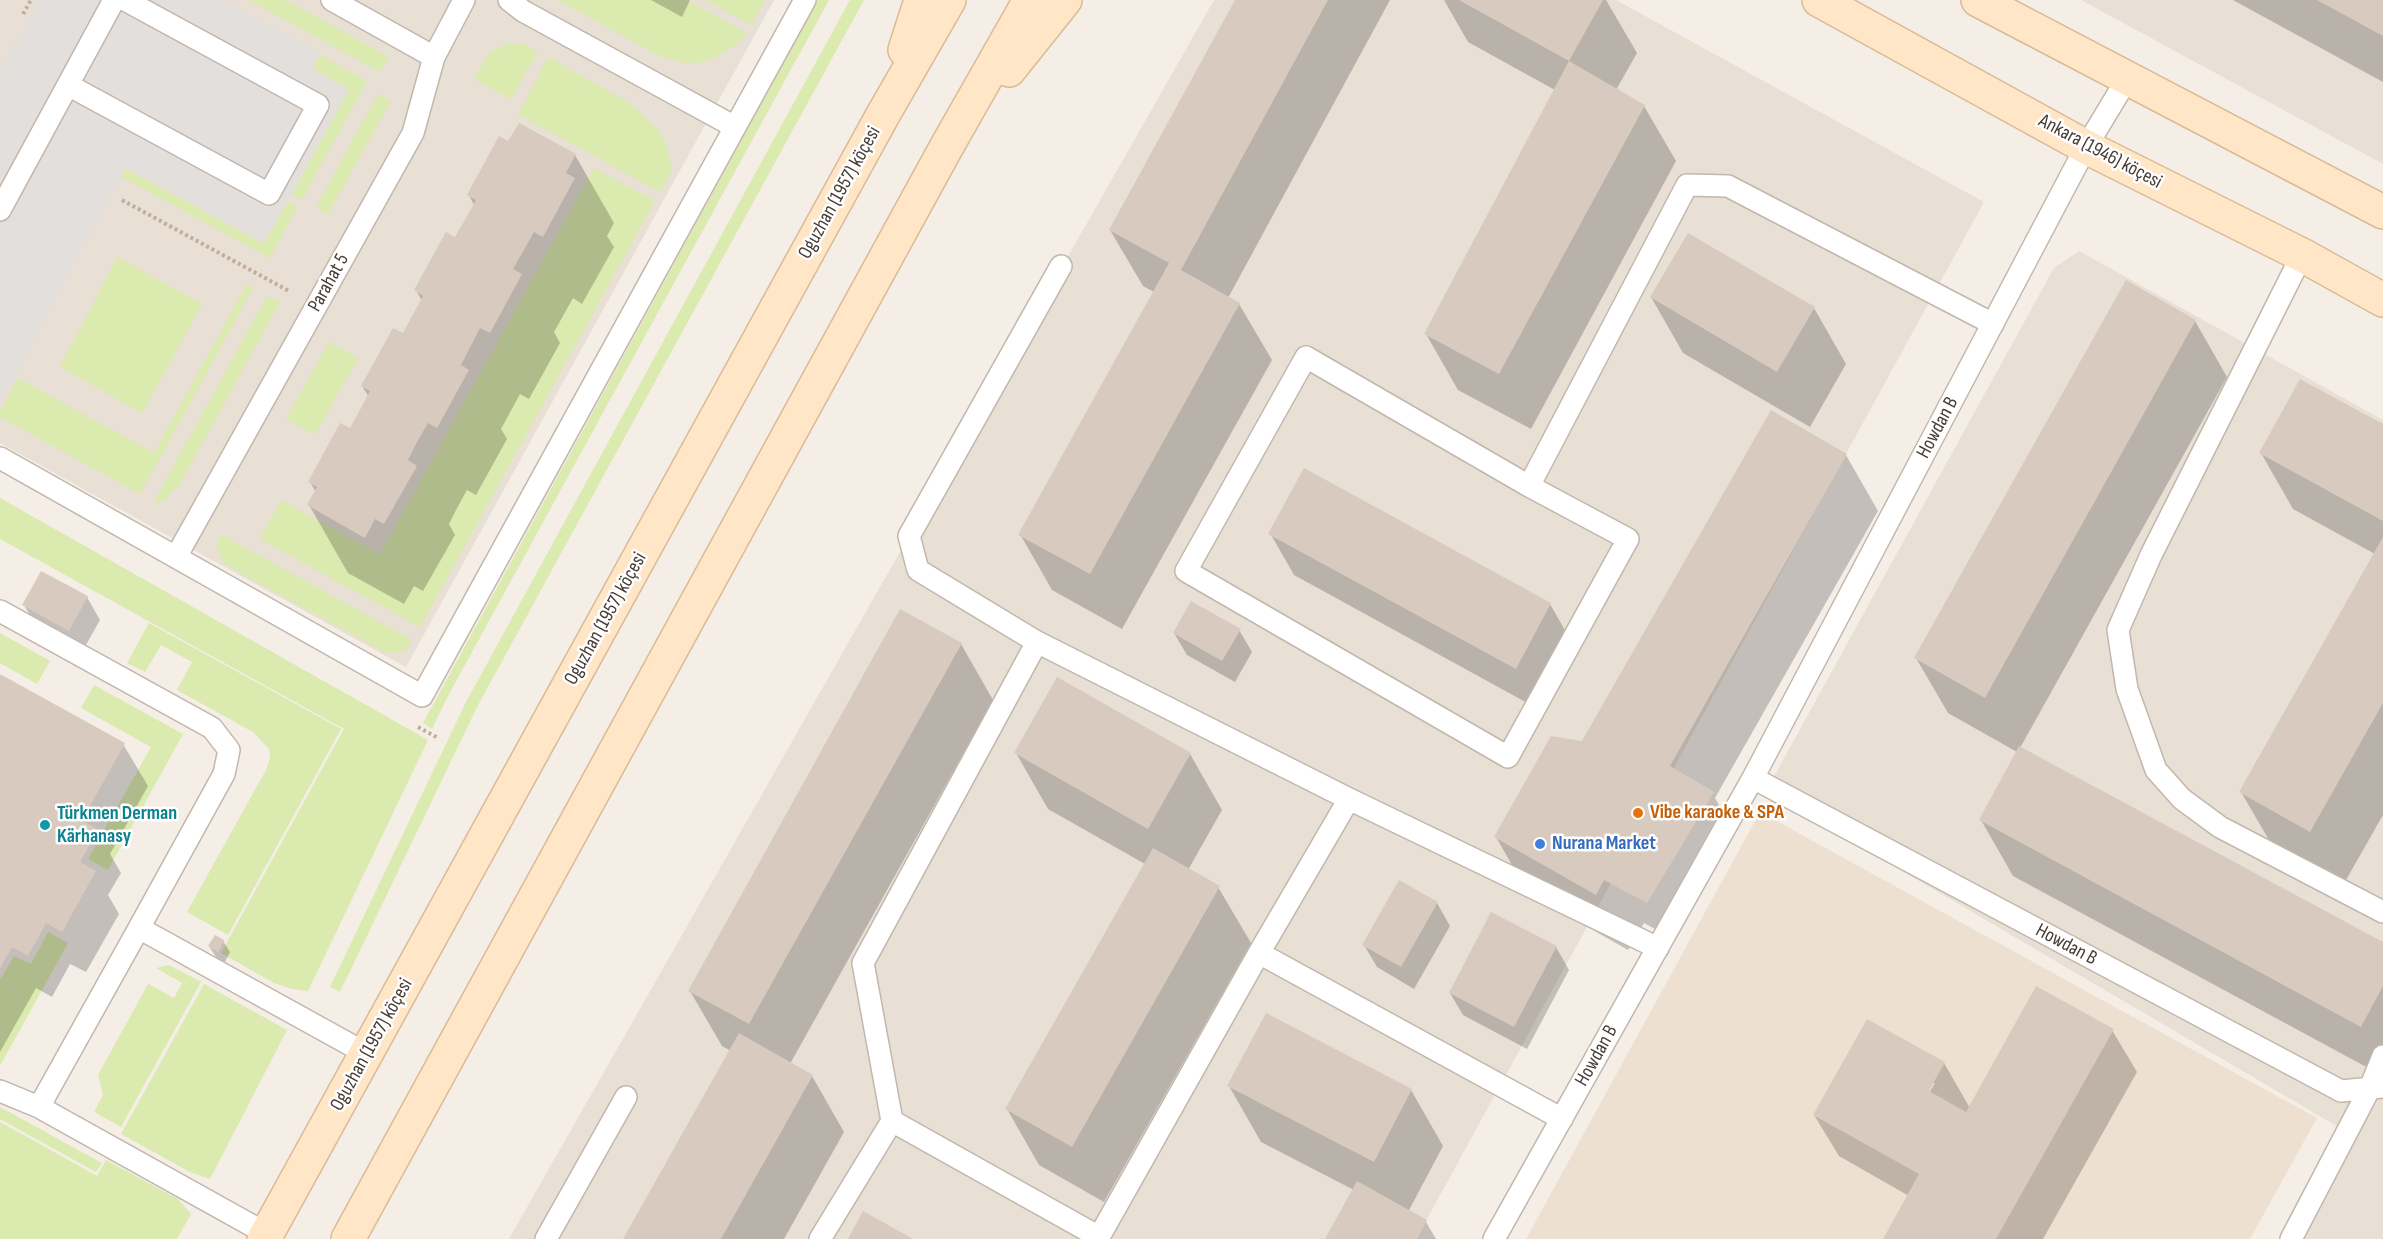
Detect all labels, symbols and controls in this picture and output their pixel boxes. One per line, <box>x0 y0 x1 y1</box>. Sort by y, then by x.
street label: Ankara (1946) köçesi <box>2034 109 2166 195</box>
street label: Oguzhan (1957) köçesi <box>794 122 886 264</box>
street label: Parahat 5 <box>303 250 355 316</box>
street label: Howdan B <box>1912 393 1964 463</box>
street label: Oguzhan (1957) köçesi <box>560 548 652 690</box>
place label: Vibe karaoke & SPA <box>1650 801 1784 825</box>
place label: Türkmen Derman Kärhanasy <box>57 802 177 849</box>
marker: Vibe karaoke & SPA <box>1631 806 1645 820</box>
marker: Türkmen Derman Kärhanasy <box>38 818 52 832</box>
place label: Nurana Market <box>1552 832 1656 856</box>
marker: Nurana Market <box>1533 837 1547 851</box>
street label: Howdan B <box>2031 919 2101 971</box>
street label: Oguzhan (1957) köçesi <box>326 974 418 1116</box>
street label: Howdan B <box>1570 1021 1624 1091</box>

